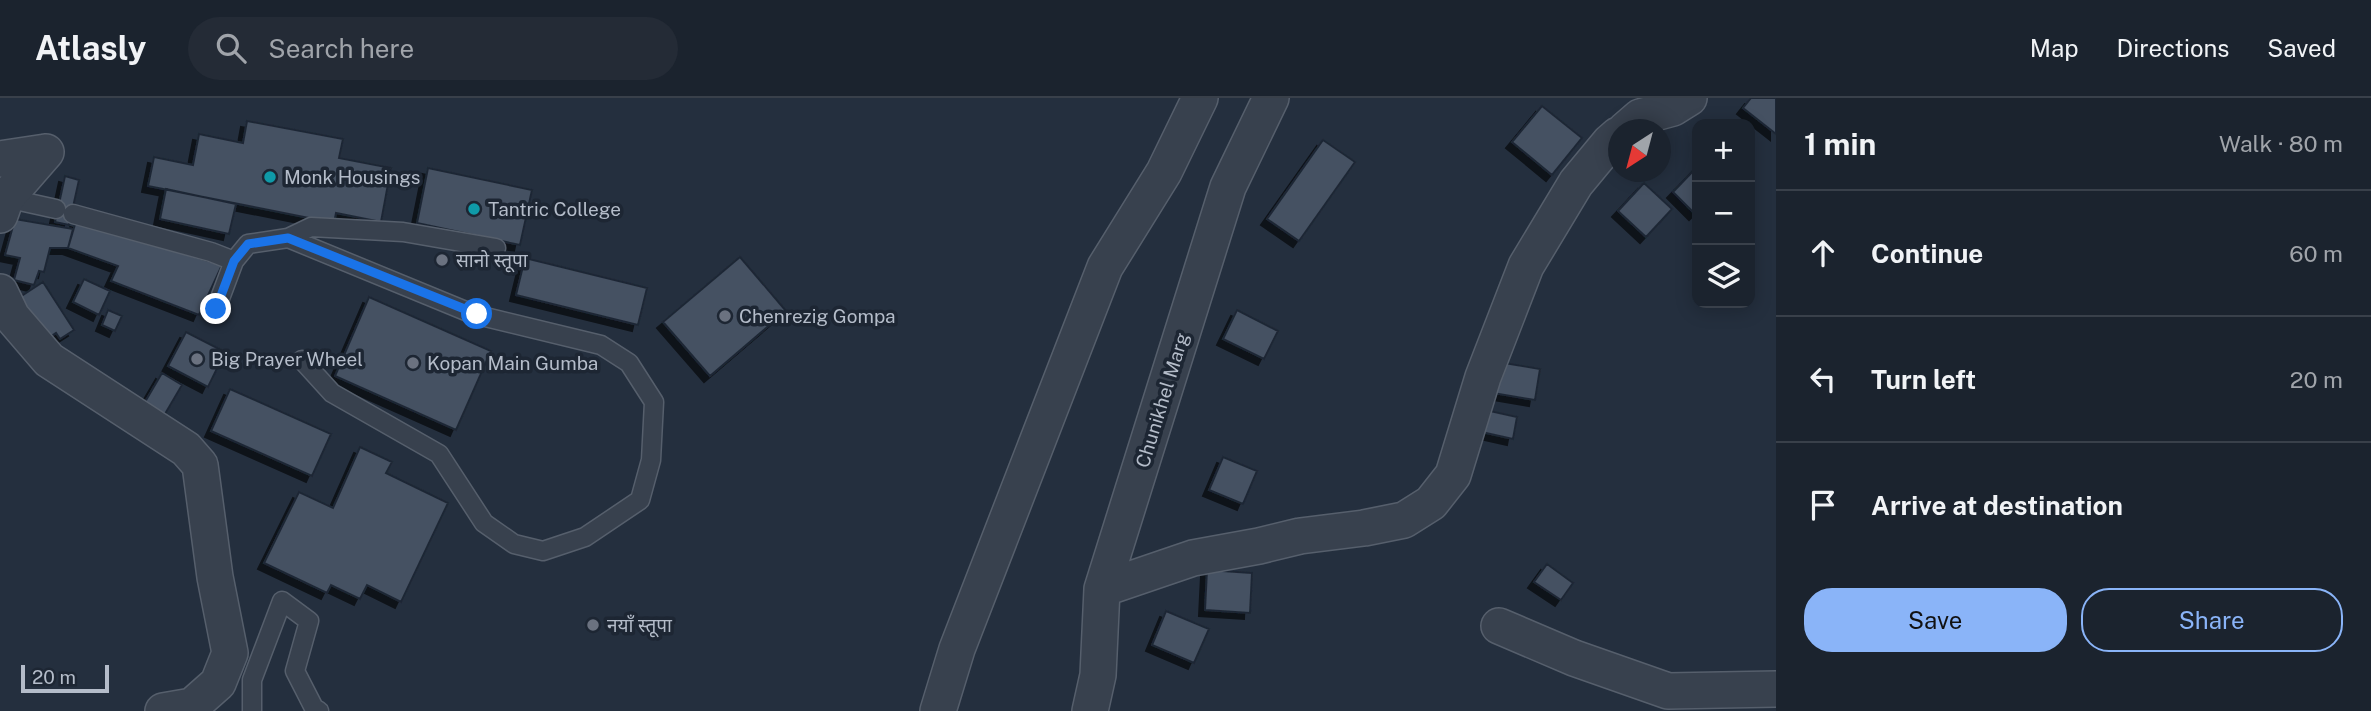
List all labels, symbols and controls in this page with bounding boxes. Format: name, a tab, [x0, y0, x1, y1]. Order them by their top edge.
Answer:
search box	[188, 17, 678, 80]
text: Atlasly	[35, 29, 146, 67]
icon: search	[212, 29, 250, 67]
text: Search here	[268, 33, 414, 64]
text: Map	[2030, 34, 2079, 62]
text: Directions	[2117, 34, 2229, 62]
text: Saved	[2267, 34, 2336, 62]
north arrow	[1608, 119, 1671, 182]
map controls	[1692, 119, 1755, 308]
button: +	[1692, 119, 1755, 182]
text: 1 min	[1804, 126, 1876, 162]
text: Walk · 80 m	[2219, 130, 2343, 157]
place label: Monk Housings	[284, 166, 420, 188]
marker: Monk Housings	[262, 169, 278, 185]
button: −	[1692, 182, 1755, 245]
place label: Tantric College	[488, 198, 621, 220]
marker: Tantric College	[466, 201, 482, 217]
icon: ahead	[1804, 234, 1842, 272]
text: Continue	[1871, 238, 1983, 269]
text: 60 m	[2289, 240, 2343, 267]
button: layers	[1692, 245, 1755, 308]
place label: सानो स्तूपा	[456, 249, 529, 273]
marker: सानो स्तूपा	[434, 252, 450, 268]
route end	[200, 293, 231, 324]
route start	[461, 298, 492, 329]
place label: Chenrezig Gompa	[739, 305, 896, 327]
marker: Chenrezig Gompa	[717, 308, 733, 324]
street label: Chunikhel Marg	[1131, 330, 1193, 470]
place label: Big Prayer Wheel	[211, 348, 363, 370]
marker: Big Prayer Wheel	[189, 351, 205, 367]
place label: Kopan Main Gumba	[427, 352, 598, 374]
marker: Kopan Main Gumba	[405, 355, 421, 371]
icon: left	[1804, 360, 1842, 398]
text: Turn left	[1871, 364, 1976, 395]
text: 20 m	[2290, 366, 2343, 393]
icon: arrive	[1804, 486, 1842, 524]
text: Arrive at destination	[1871, 490, 2123, 521]
button: Save	[1804, 588, 2067, 652]
button: Share	[2081, 588, 2343, 652]
place label: नयाँ स्तूपा	[607, 614, 673, 638]
marker: नयाँ स्तूपा	[585, 617, 601, 633]
scale bar	[21, 662, 108, 694]
text: 20 m	[32, 666, 76, 688]

